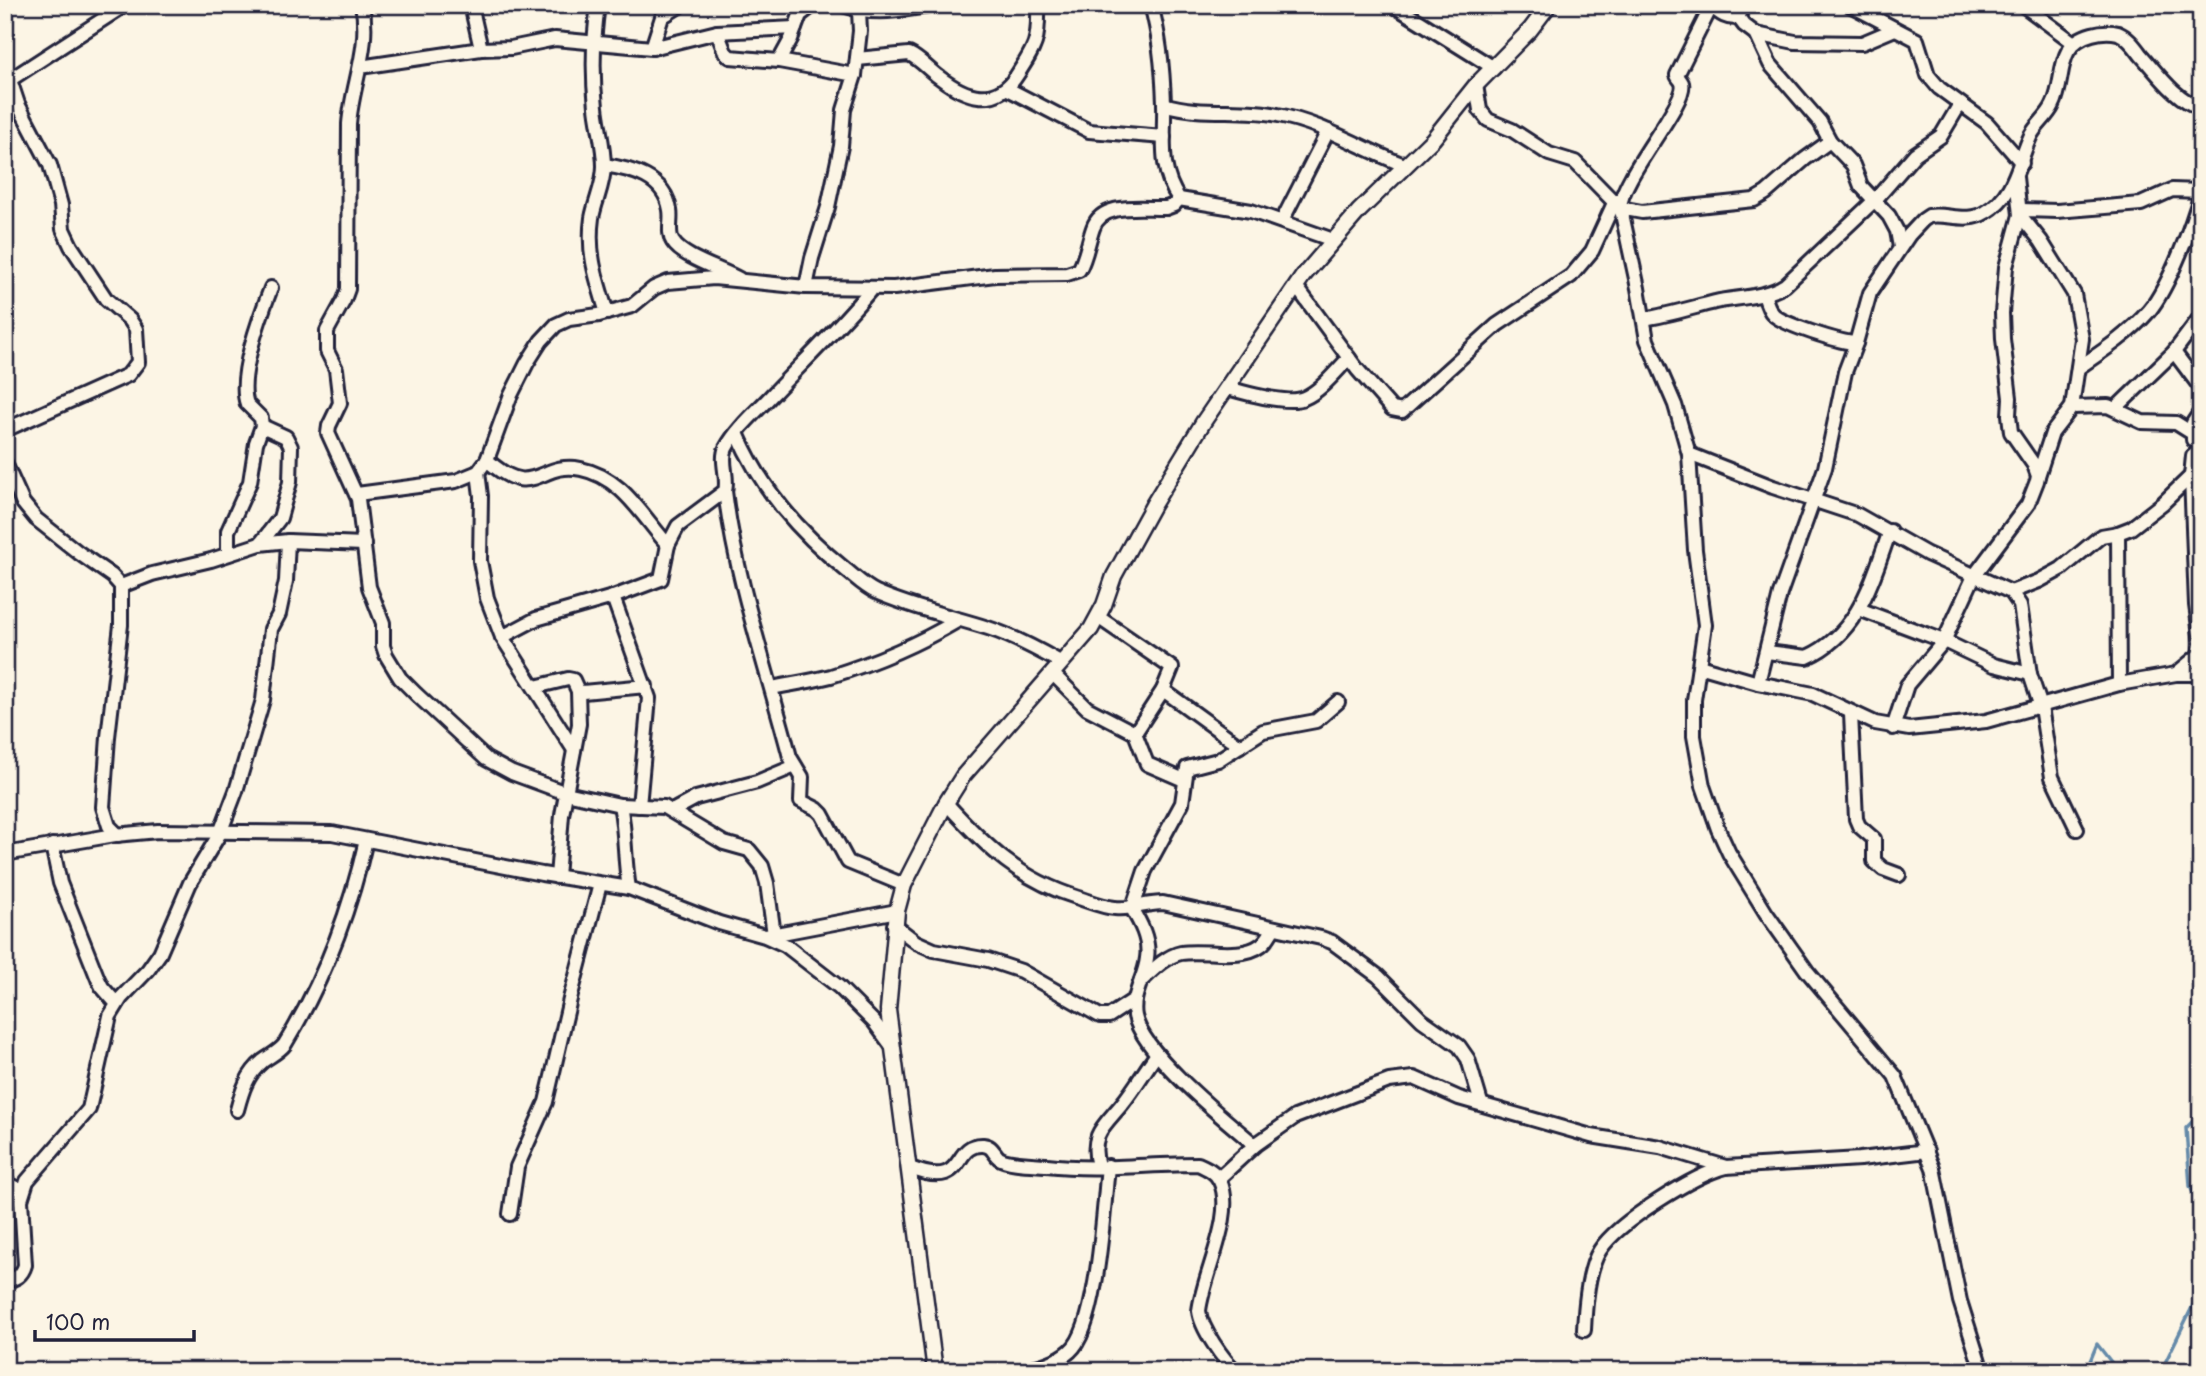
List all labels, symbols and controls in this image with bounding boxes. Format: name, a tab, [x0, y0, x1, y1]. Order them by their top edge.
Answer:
scale bar	[35, 1299, 194, 1343]
text: 100 m	[46, 1305, 110, 1337]

